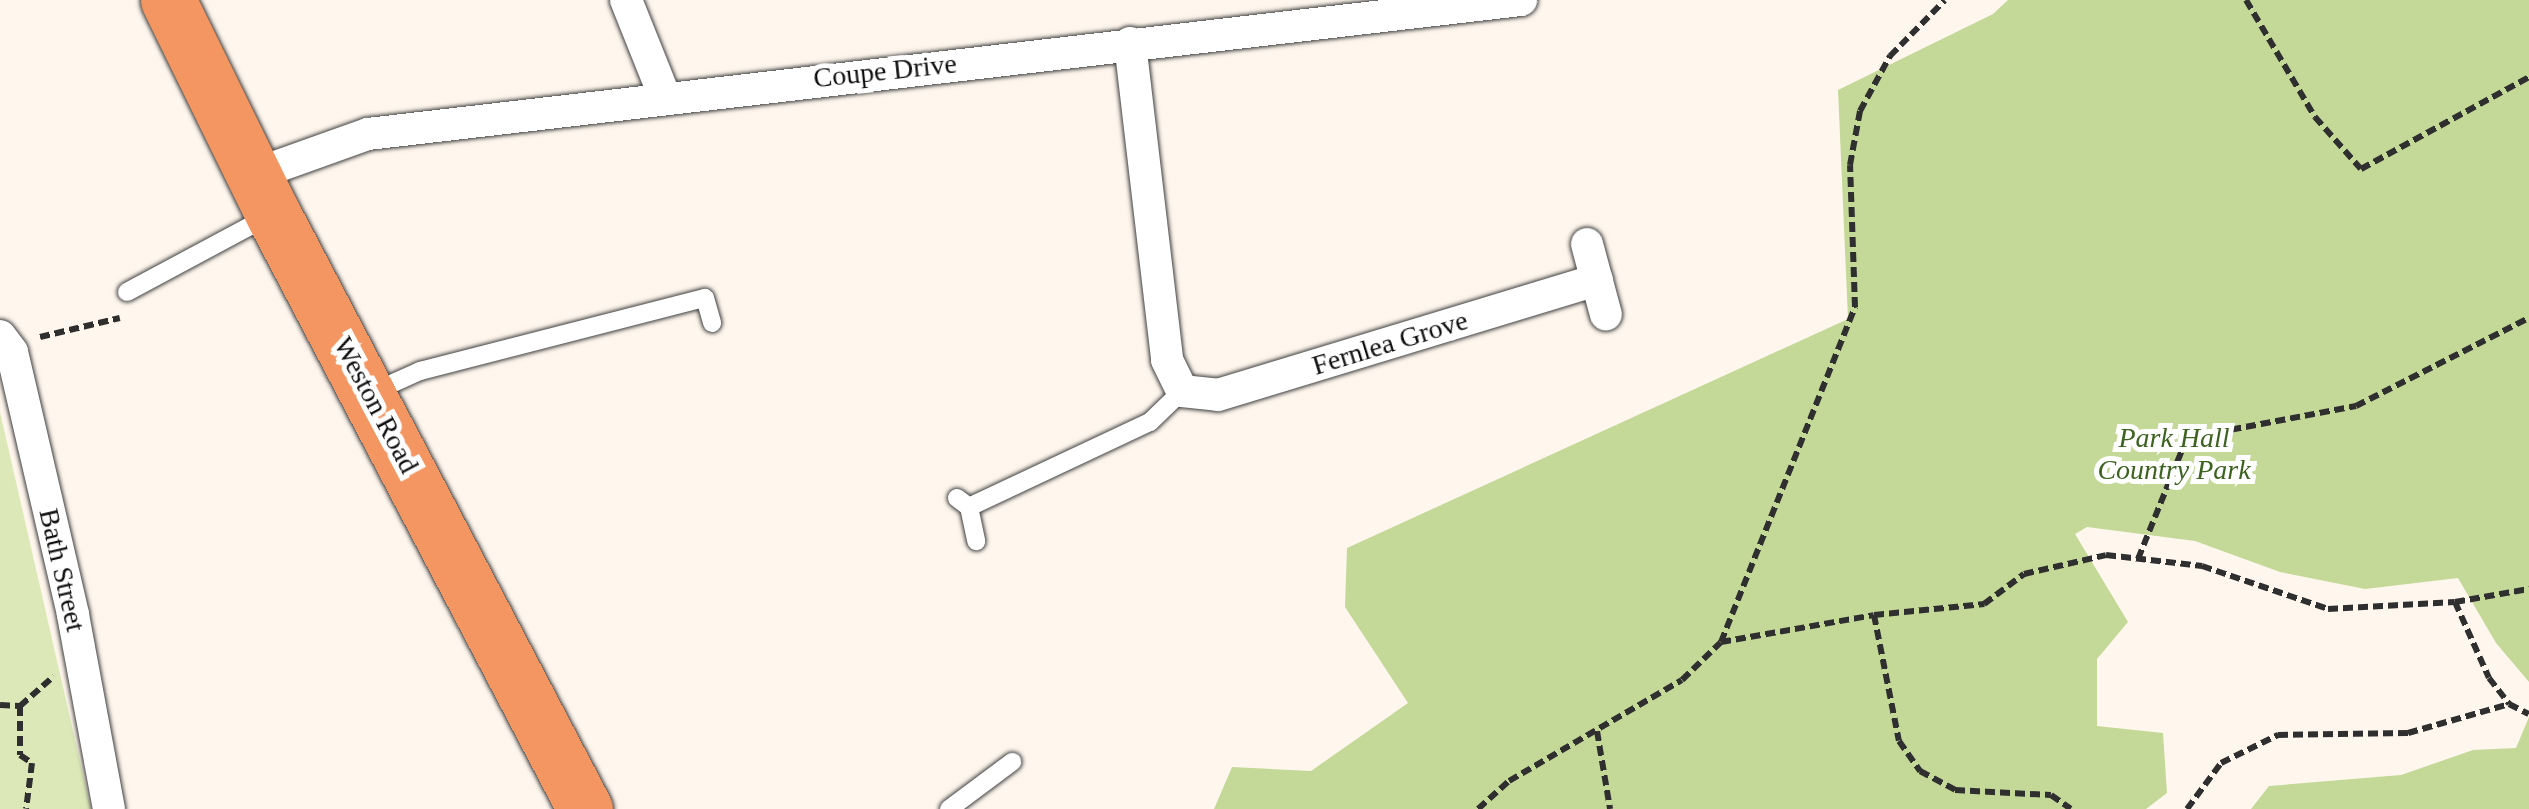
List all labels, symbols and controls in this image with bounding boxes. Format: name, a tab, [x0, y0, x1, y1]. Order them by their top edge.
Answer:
street label: Coupe Drive	[812, 47, 958, 95]
street label: Fernlea Grove	[1308, 303, 1472, 383]
street label: Weston Road	[326, 331, 426, 479]
park label: Park Hall Country Park	[2097, 421, 2251, 487]
street label: Bath Street	[32, 505, 92, 635]

